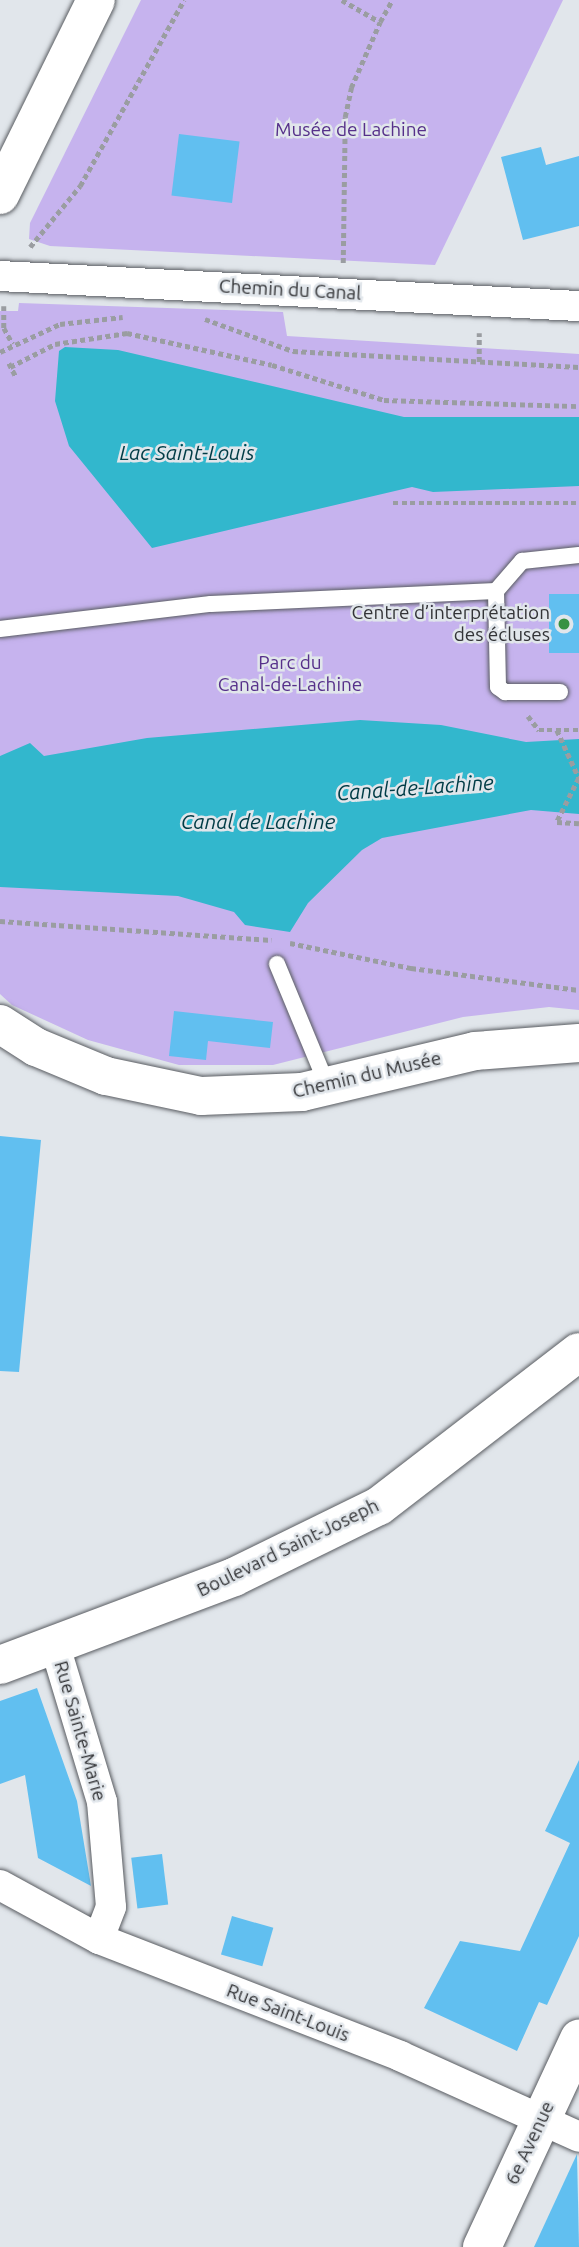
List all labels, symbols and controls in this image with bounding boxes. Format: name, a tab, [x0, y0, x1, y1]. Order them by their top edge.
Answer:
park label: Musée de Lachine	[275, 119, 427, 141]
street label: Chemin du Canal	[218, 275, 362, 305]
water label: Lac Saint-Louis	[120, 439, 254, 465]
place label: Centre d’interprétation des écluses	[351, 602, 550, 646]
marker: Centre d’interprétation des écluses	[556, 616, 572, 632]
park label: Parc du Canal-de-Lachine	[218, 652, 362, 696]
water label: Canal-de-Lachine	[336, 769, 494, 805]
water label: Canal de Lachine	[181, 808, 335, 834]
street label: Chemin du Musée	[290, 1047, 444, 1103]
street label: Boulevard Saint-Joseph	[193, 1494, 383, 1602]
street label: Rue Sainte-Marie	[49, 1658, 111, 1804]
street label: Rue Saint-Louis	[223, 1979, 353, 2047]
street label: 6e Avenue	[501, 2098, 559, 2188]

